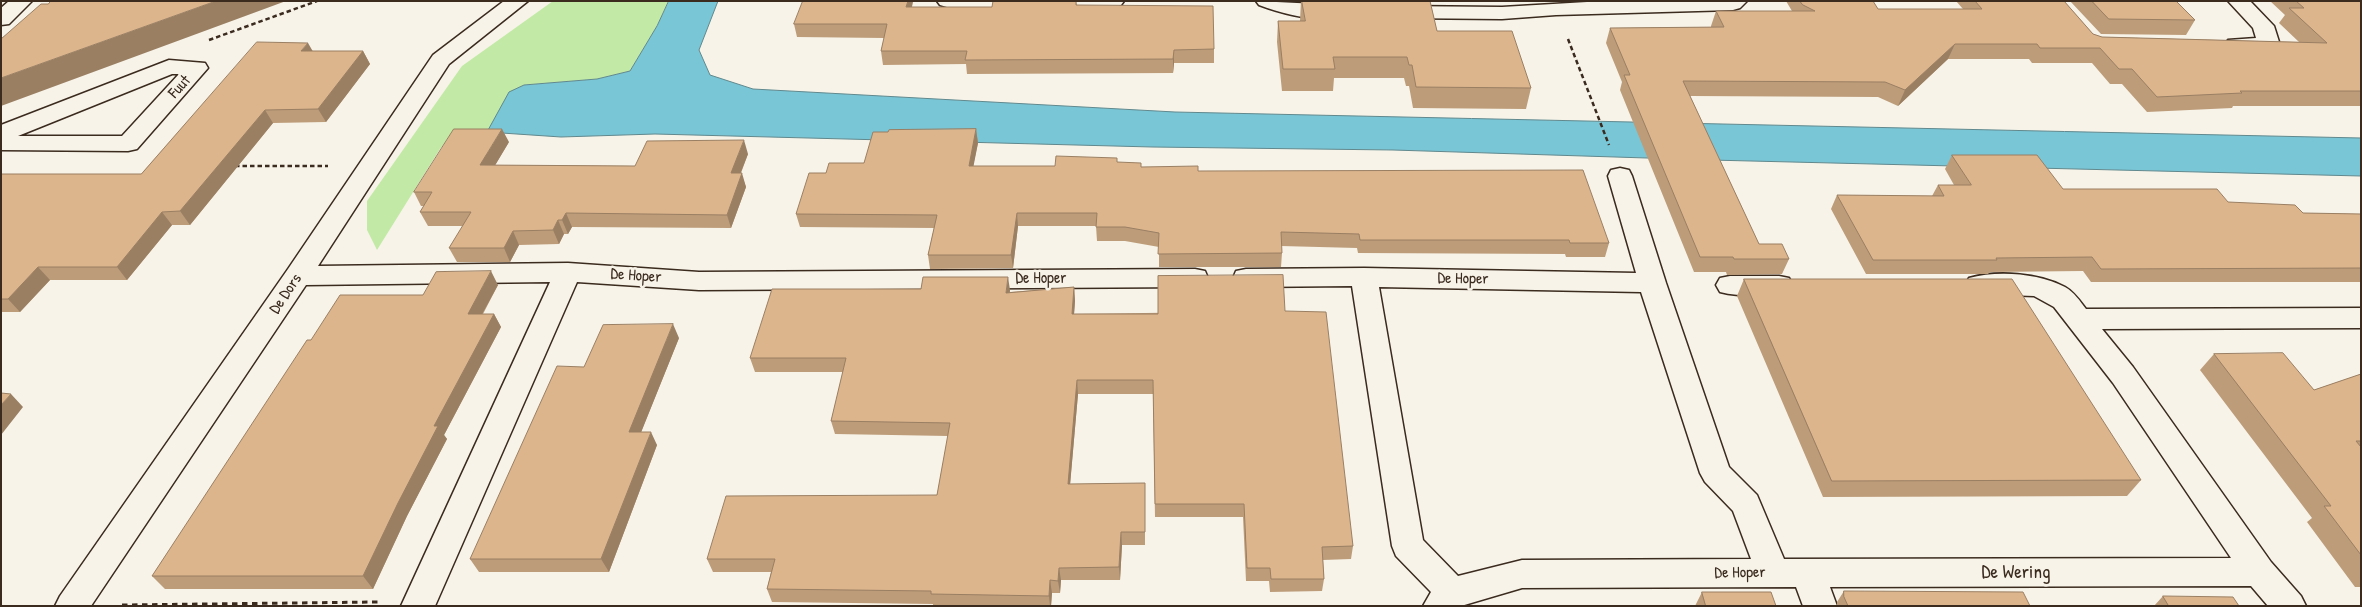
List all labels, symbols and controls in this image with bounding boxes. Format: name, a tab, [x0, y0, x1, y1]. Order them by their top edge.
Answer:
street label: Fuut	[165, 72, 195, 102]
street label: De Hoper	[610, 265, 662, 287]
street label: De Hoper	[1016, 269, 1066, 289]
street label: De Hoper	[1437, 269, 1489, 289]
street label: De Dors	[266, 270, 306, 318]
street label: De Wering	[1982, 562, 2050, 584]
street label: De Hoper	[1714, 563, 1766, 583]

